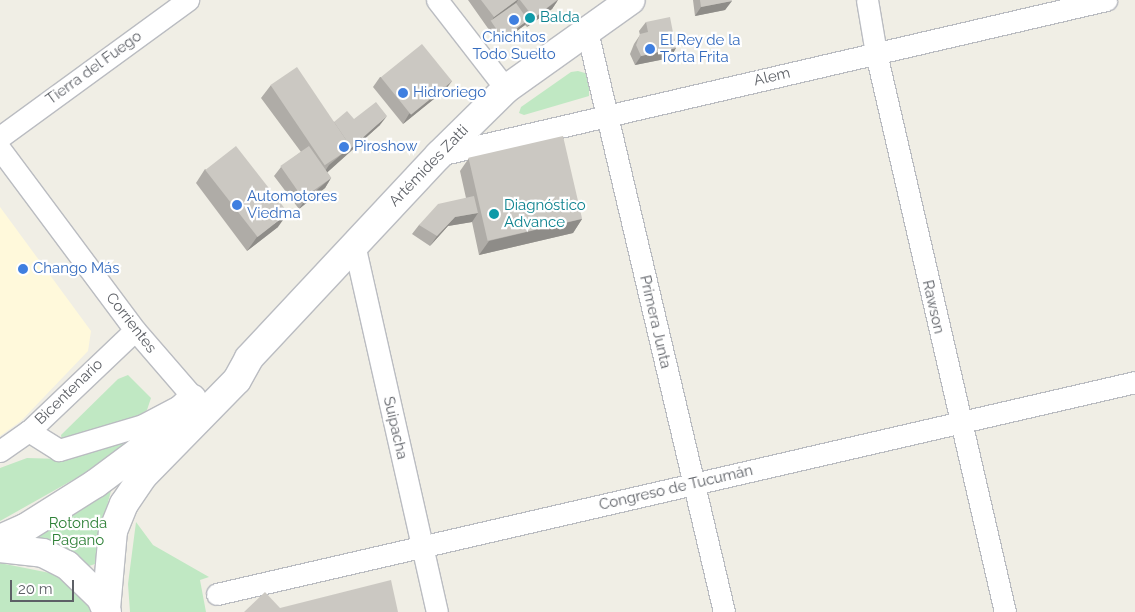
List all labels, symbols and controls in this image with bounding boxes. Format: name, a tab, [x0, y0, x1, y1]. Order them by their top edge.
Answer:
place label: Balda	[540, 9, 580, 27]
marker: Balda	[524, 12, 536, 24]
marker: Chichitos Todo Suelto	[508, 14, 520, 26]
street label: Tierra del Fuego	[43, 27, 145, 109]
place label: Chichitos Todo Suelto	[472, 28, 556, 63]
place label: El Rey de la Torta Frita	[660, 31, 741, 66]
marker: El Rey de la Torta Frita	[644, 43, 656, 55]
street label: Alem	[752, 64, 792, 90]
place label: Hidroriego	[413, 84, 486, 102]
marker: Hidroriego	[397, 87, 409, 99]
street label: Artémides Zatti	[386, 122, 472, 210]
place label: Piroshow	[354, 138, 417, 156]
marker: Piroshow	[338, 141, 350, 153]
place label: Automotores Viedma	[247, 187, 337, 222]
place label: Diagnóstico Advance	[504, 196, 586, 231]
marker: Automotores Viedma	[231, 199, 243, 211]
marker: Diagnóstico Advance	[488, 208, 500, 220]
place label: Chango Más	[33, 260, 119, 278]
marker: Chango Más	[17, 263, 29, 275]
street label: Primera Junta	[635, 273, 675, 371]
street label: Rawson	[918, 278, 948, 336]
street label: Corrientes	[102, 289, 160, 357]
street label: Bicentenario	[31, 355, 107, 429]
street label: Suipacha	[379, 395, 411, 461]
street label: Congreso de Tucumán	[597, 461, 755, 515]
park label: Rotonda Pagano	[49, 514, 107, 549]
scale bar	[12, 570, 76, 602]
text: 20 m	[18, 580, 53, 598]

